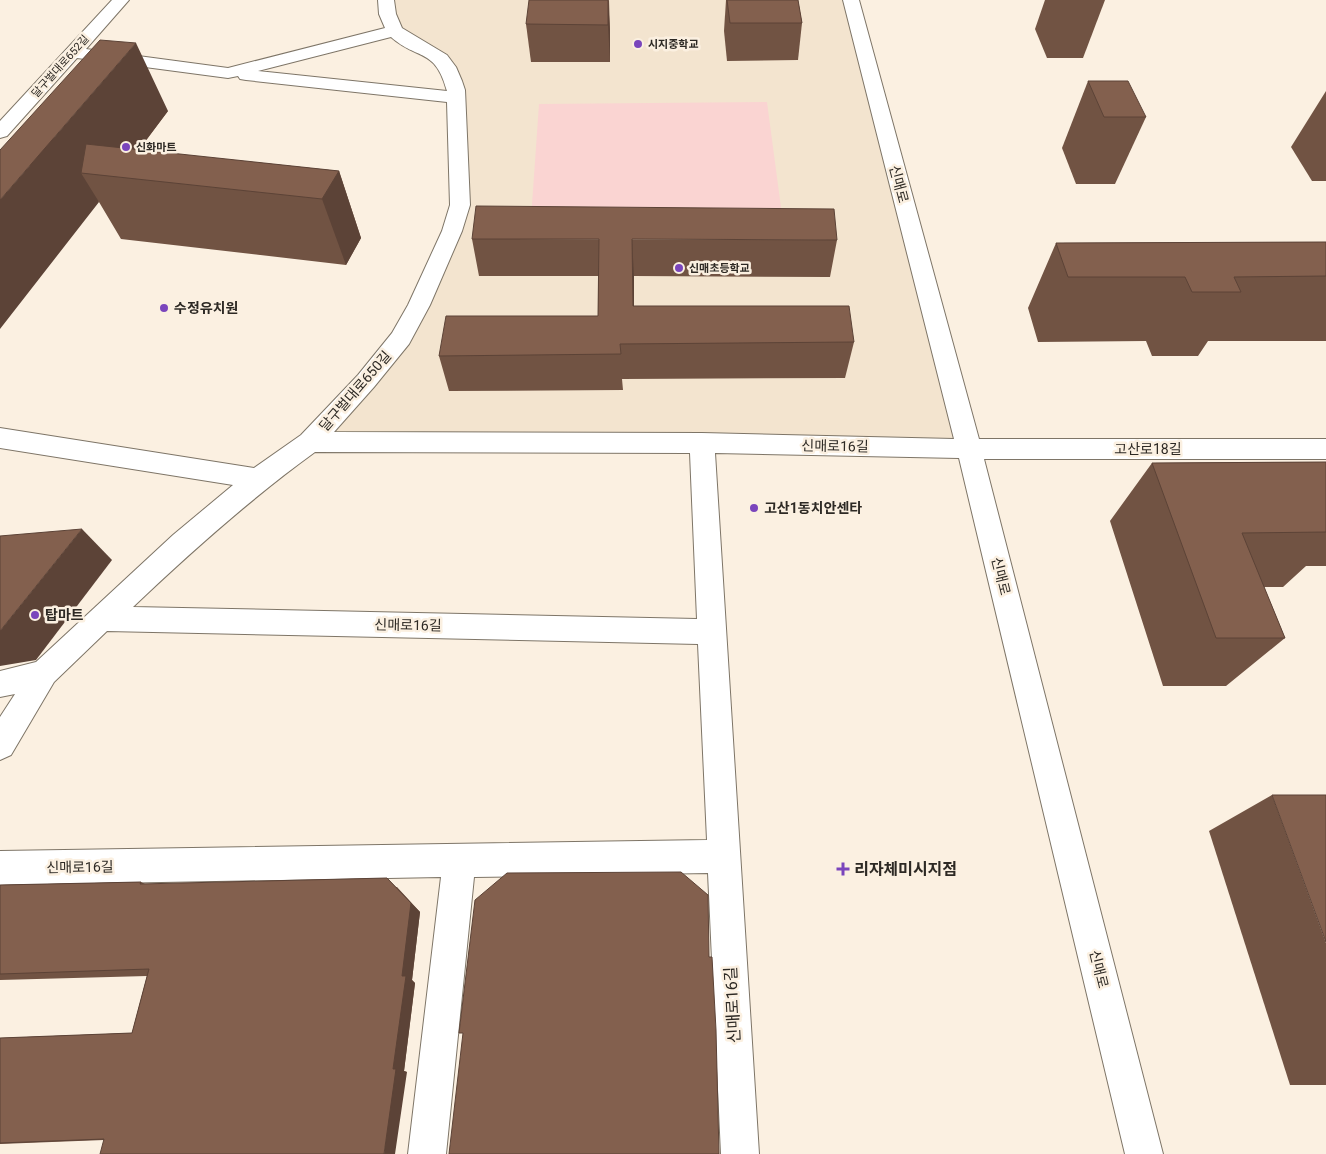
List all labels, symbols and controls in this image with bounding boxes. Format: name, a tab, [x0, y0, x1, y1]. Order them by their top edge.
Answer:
street label: 달구벌대로652길	[29, 33, 92, 100]
marker: 시지중학교	[632, 38, 644, 50]
place label: 시지중학교	[648, 38, 699, 51]
marker: 신화마트	[120, 141, 132, 153]
place label: 신화마트	[136, 141, 176, 154]
street label: 신매로	[886, 163, 912, 205]
marker: 신매초등학교	[673, 262, 685, 274]
place label: 신매초등학교	[689, 262, 750, 275]
place label: 수정유치원	[174, 300, 238, 316]
marker: 수정유치원	[158, 302, 170, 314]
street label: 달구벌대로650길	[316, 348, 394, 434]
street label: 신매로16길	[801, 437, 869, 455]
street label: 고산로18길	[1114, 441, 1182, 457]
place label: 고산1동치안센타	[764, 500, 862, 516]
marker: 고산1동치안센타	[748, 502, 760, 514]
street label: 신매로	[989, 555, 1013, 597]
place label: 탑마트	[45, 607, 84, 623]
marker: 탑마트	[29, 609, 41, 621]
street label: 신매로16길	[374, 616, 442, 634]
street label: 신매로16길	[46, 858, 114, 876]
place label: 리자체미시지점	[854, 860, 957, 879]
marker: 리자체미시지점	[836, 862, 850, 876]
street label: 신매로	[1087, 948, 1111, 990]
street label: 신매로16길	[721, 966, 744, 1044]

